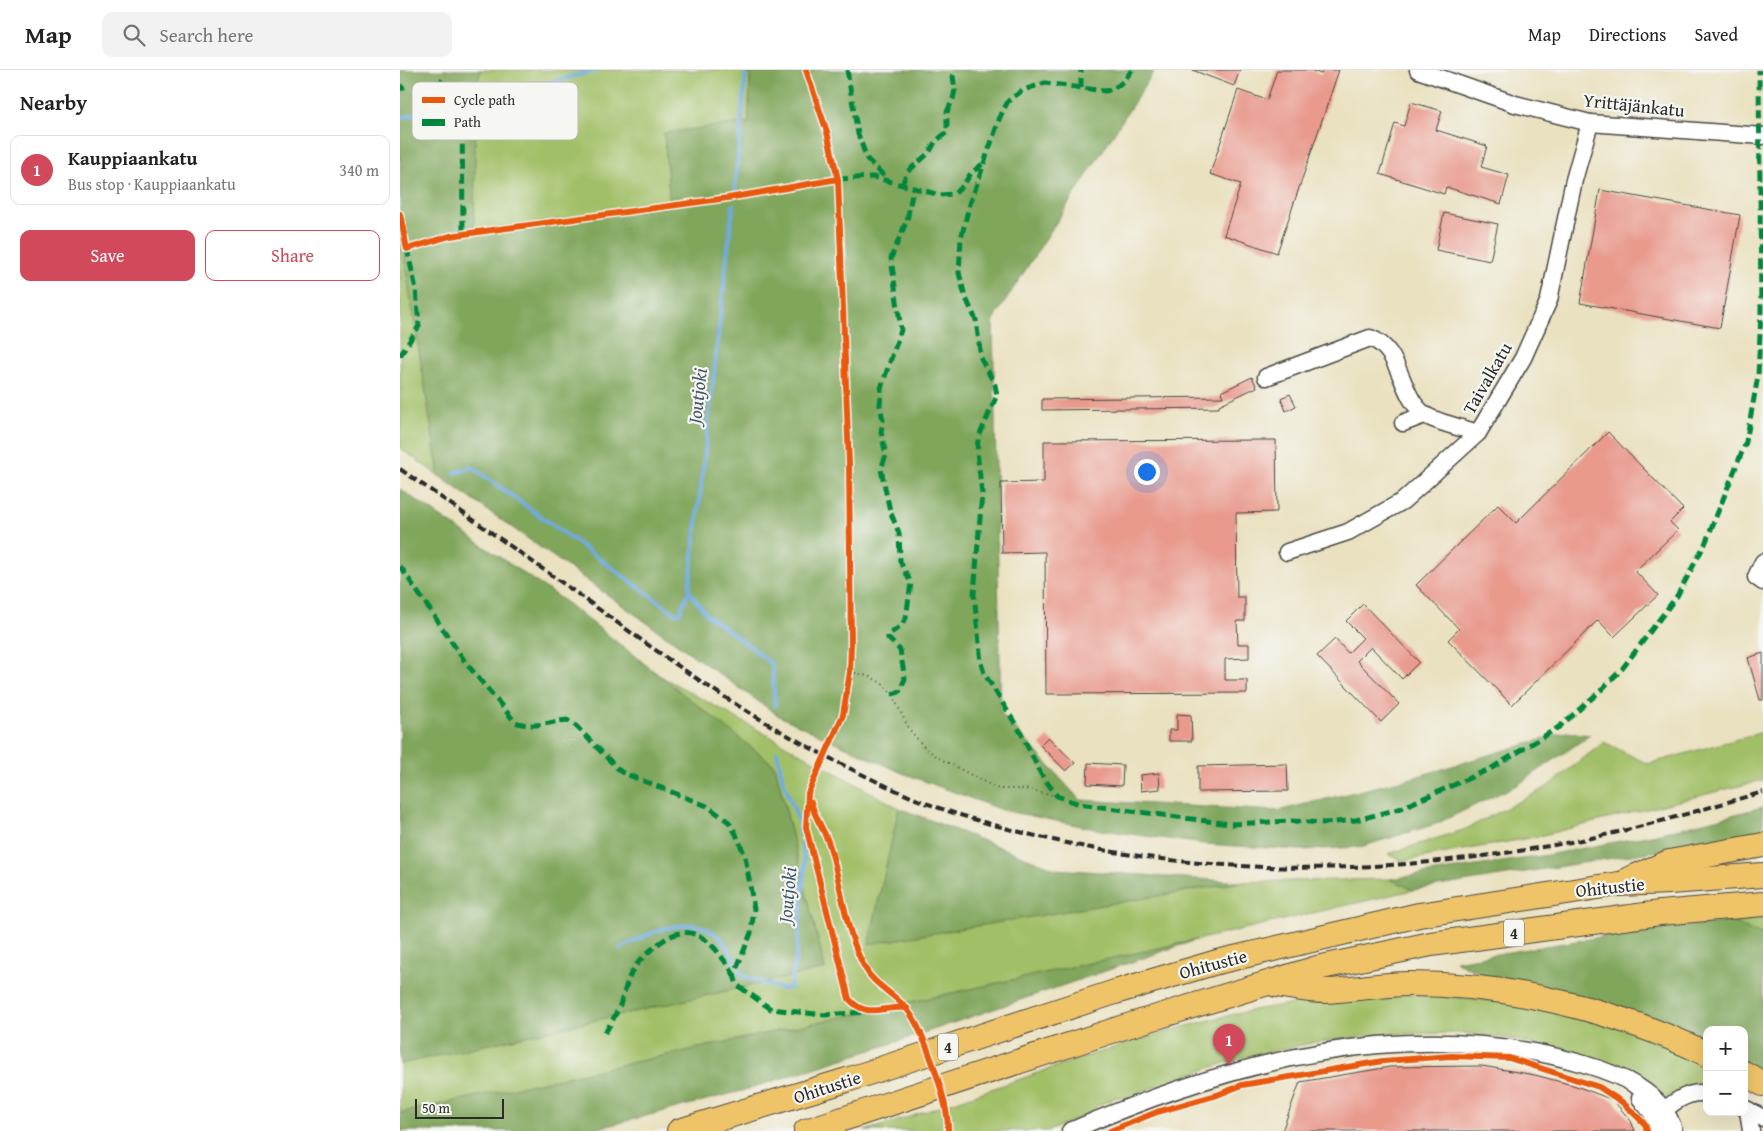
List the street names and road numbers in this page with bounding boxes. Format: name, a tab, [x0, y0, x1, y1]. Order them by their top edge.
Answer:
street label: Yrittäjänkatu	[1582, 86, 1686, 124]
street label: Taivalkatu	[1456, 337, 1519, 419]
street label: Ohitustie	[1574, 870, 1646, 904]
road number: 4	[1504, 920, 1524, 946]
street label: Ohitustie	[1176, 942, 1250, 986]
road number: 4	[938, 1034, 958, 1060]
street label: Ohitustie	[790, 1063, 864, 1111]

